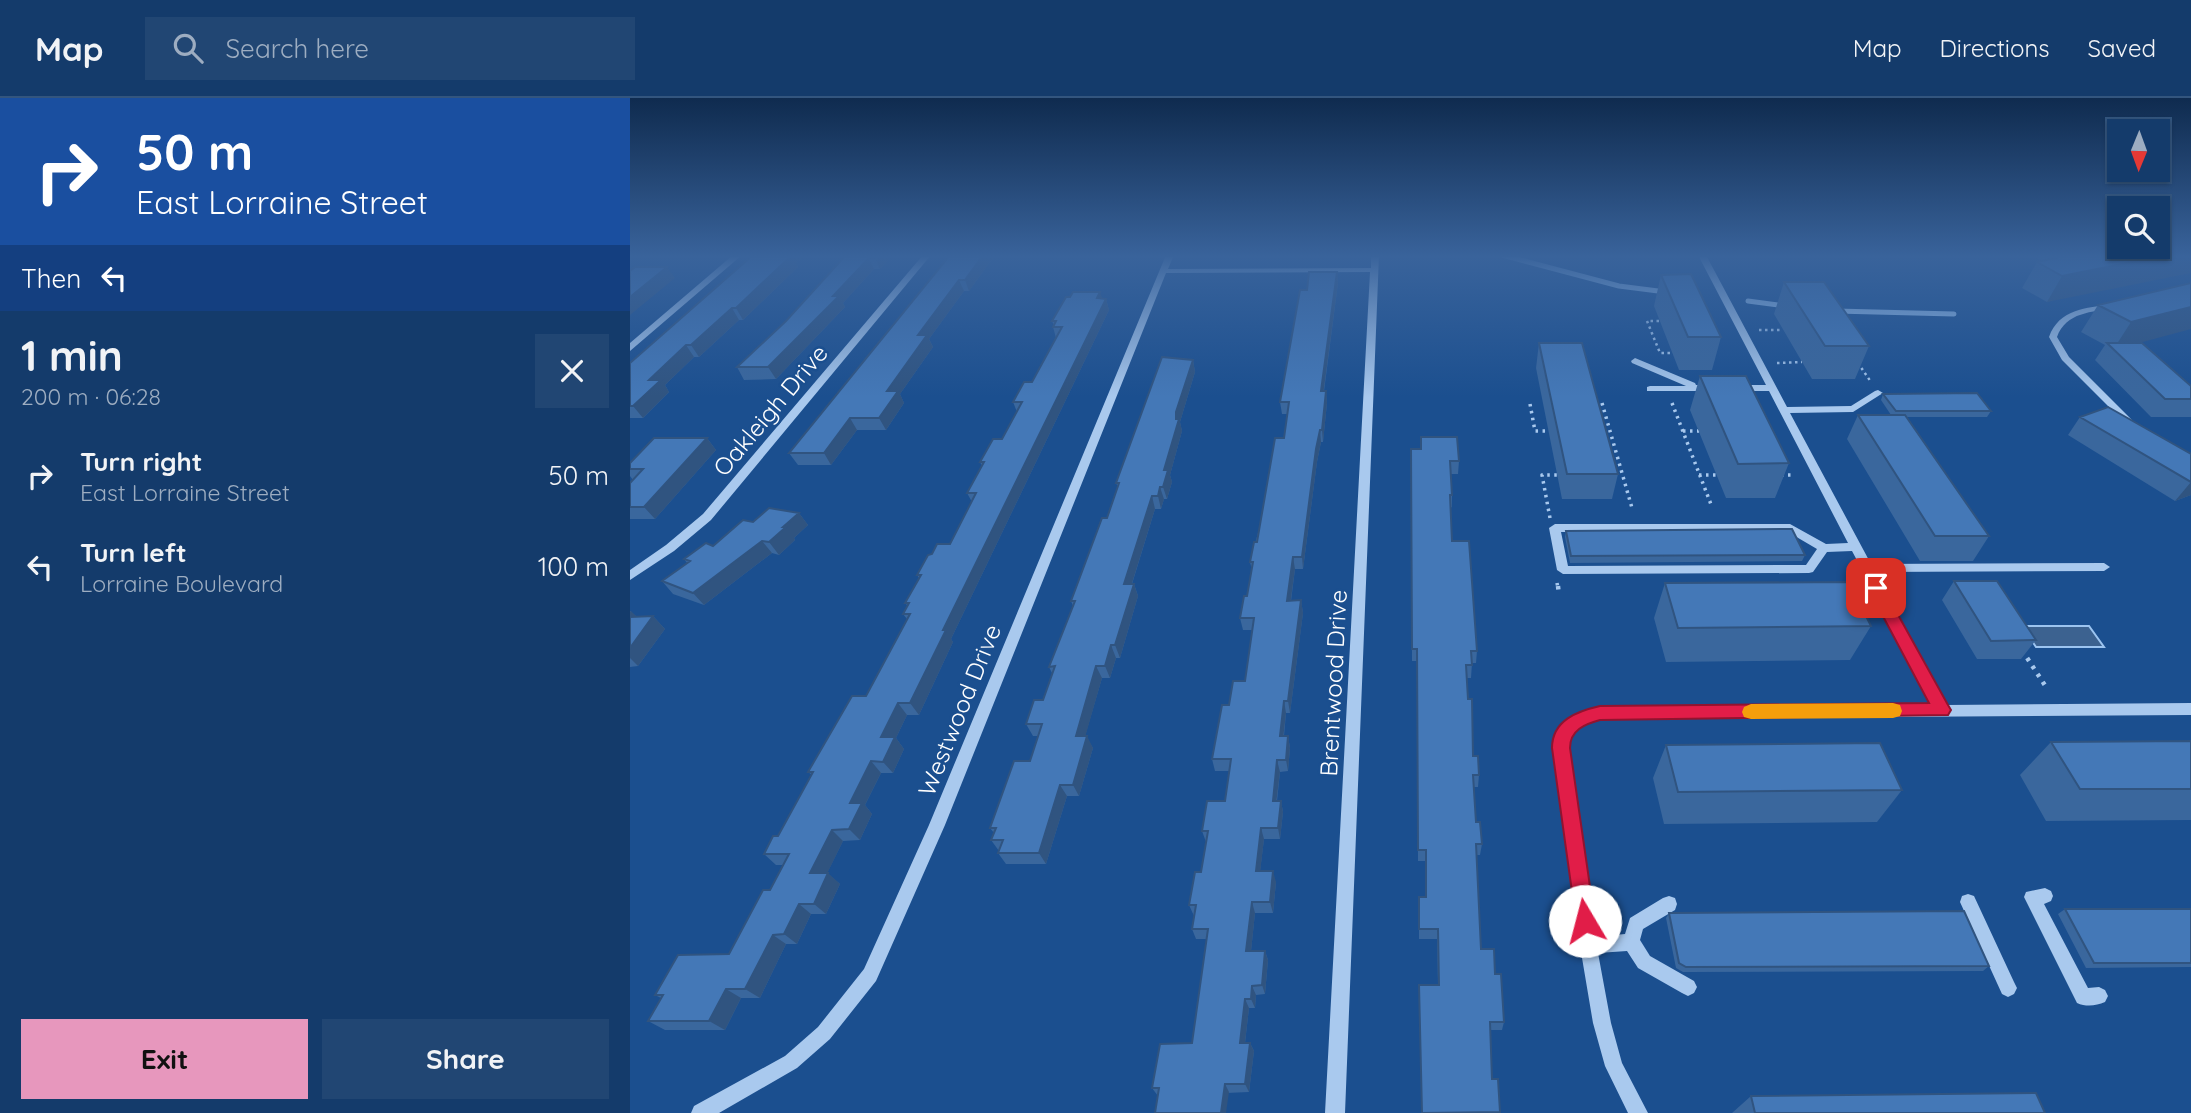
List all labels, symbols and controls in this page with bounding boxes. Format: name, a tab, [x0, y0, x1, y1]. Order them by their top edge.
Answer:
search box	[145, 17, 635, 80]
text: Map	[35, 28, 103, 69]
icon: search	[169, 29, 207, 67]
text: Search here	[225, 32, 369, 65]
text: Map	[1853, 33, 1902, 63]
text: Directions	[1940, 33, 2050, 63]
text: Saved	[2088, 33, 2156, 63]
north arrow	[2107, 119, 2170, 182]
map controls	[2107, 119, 2170, 259]
text: 50 m	[136, 121, 253, 182]
icon: right	[21, 126, 112, 217]
text: East Lorraine Street	[136, 182, 428, 222]
button: search	[2107, 196, 2170, 259]
icon: left	[95, 259, 133, 297]
text: Then	[21, 262, 81, 295]
text: 1 min	[21, 329, 123, 382]
button: close	[535, 334, 609, 408]
street label: Oakleigh Drive	[706, 338, 834, 482]
text: 200 m · 06:28	[21, 382, 161, 411]
text: Turn right	[80, 445, 202, 478]
icon: right	[21, 457, 59, 495]
text: 50 m	[549, 459, 609, 492]
text: East Lorraine Street	[80, 478, 290, 507]
text: Turn left	[80, 536, 187, 569]
icon: left	[21, 548, 59, 586]
text: 100 m	[538, 550, 609, 583]
pin	[1846, 558, 1906, 618]
text: Lorraine Boulevard	[80, 569, 283, 598]
icon: arrive	[1857, 569, 1895, 607]
street label: Brentwood Drive	[1313, 589, 1353, 777]
street label: Westwood Drive	[911, 620, 1007, 800]
position arrow	[1548, 884, 1622, 958]
button: Exit	[21, 1019, 308, 1099]
button: Share	[322, 1019, 609, 1099]

